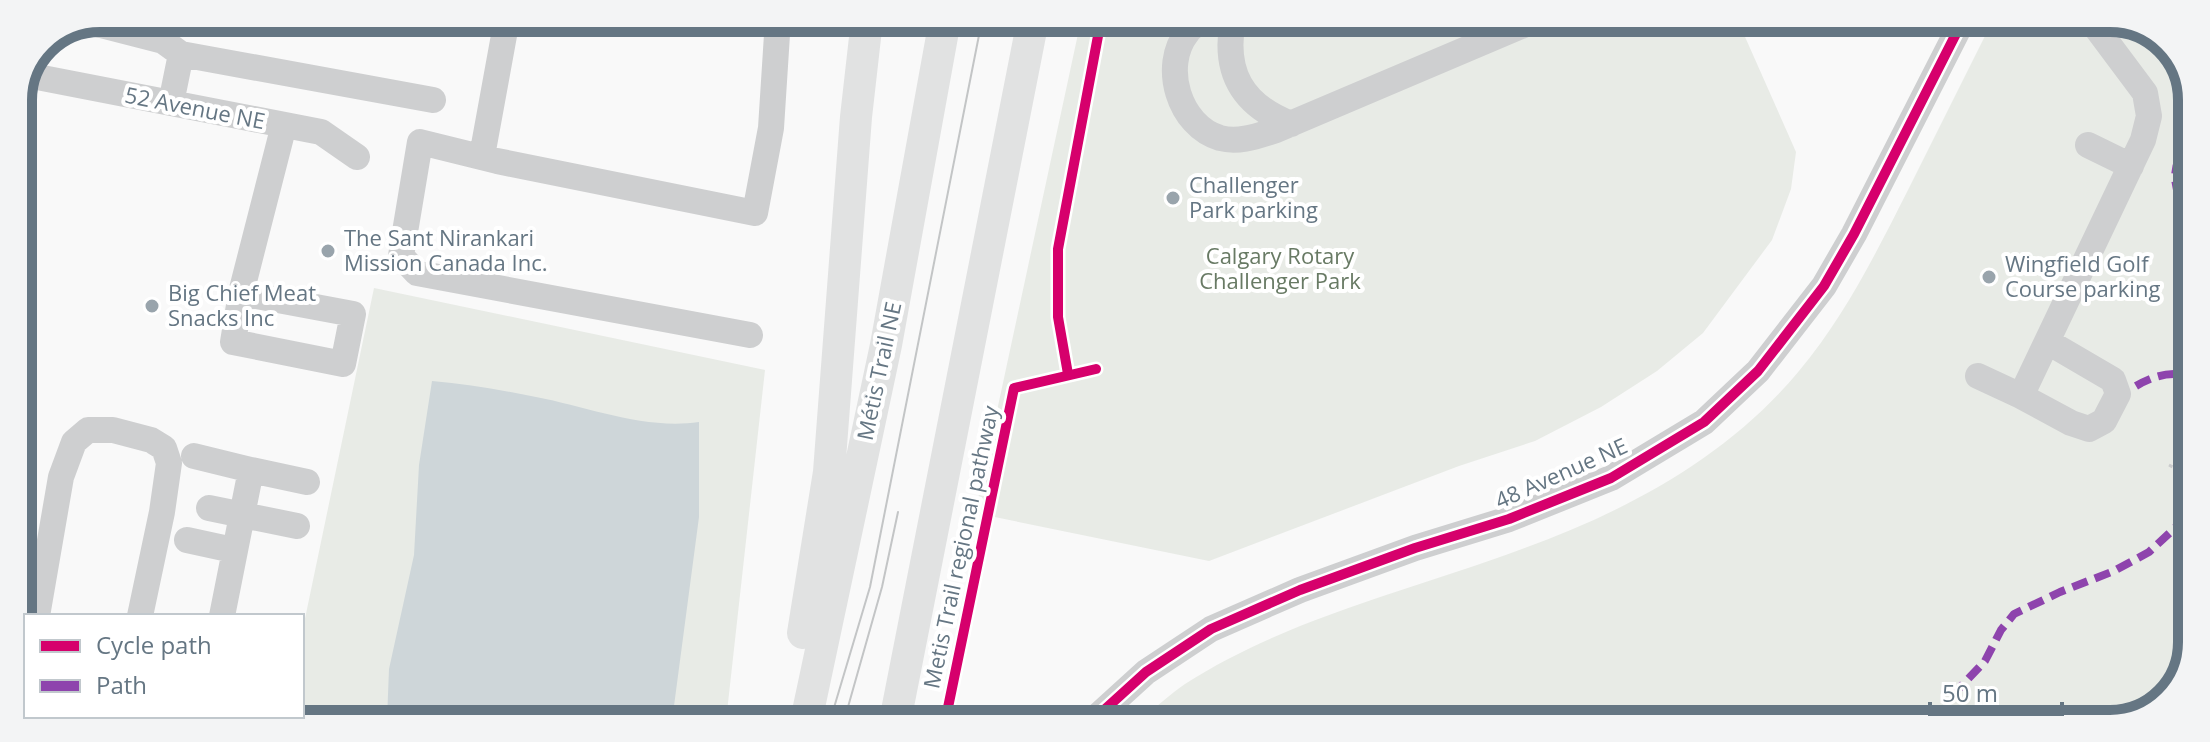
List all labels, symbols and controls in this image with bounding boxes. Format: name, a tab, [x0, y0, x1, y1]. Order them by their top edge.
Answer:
street label: 52 Avenue NE	[123, 79, 268, 135]
place label: Challenger Park parking	[1189, 169, 1318, 224]
marker: Challenger Park parking	[1164, 189, 1182, 207]
place label: The Sant Nirankari Mission Canada Inc.	[344, 222, 547, 277]
park label: Calgary Rotary Challenger Park	[1199, 240, 1361, 295]
marker: The Sant Nirankari Mission Canada Inc.	[319, 242, 337, 260]
place label: Wingfield Golf Course parking	[2005, 248, 2160, 303]
marker: Wingfield Golf Course parking	[1980, 268, 1998, 286]
place label: Big Chief Meat Snacks Inc	[168, 277, 316, 332]
marker: Big Chief Meat Snacks Inc	[143, 297, 161, 315]
street label: Métis Trail NE	[849, 299, 907, 443]
street label: Metis Trail regional pathway	[915, 402, 1005, 691]
street label: 48 Avenue NE	[1490, 430, 1632, 515]
legend	[24, 614, 304, 718]
text: Cycle path	[96, 628, 212, 661]
scale bar	[1930, 666, 2062, 716]
text: Path	[96, 668, 147, 701]
text: 50 m	[1942, 676, 1998, 709]

